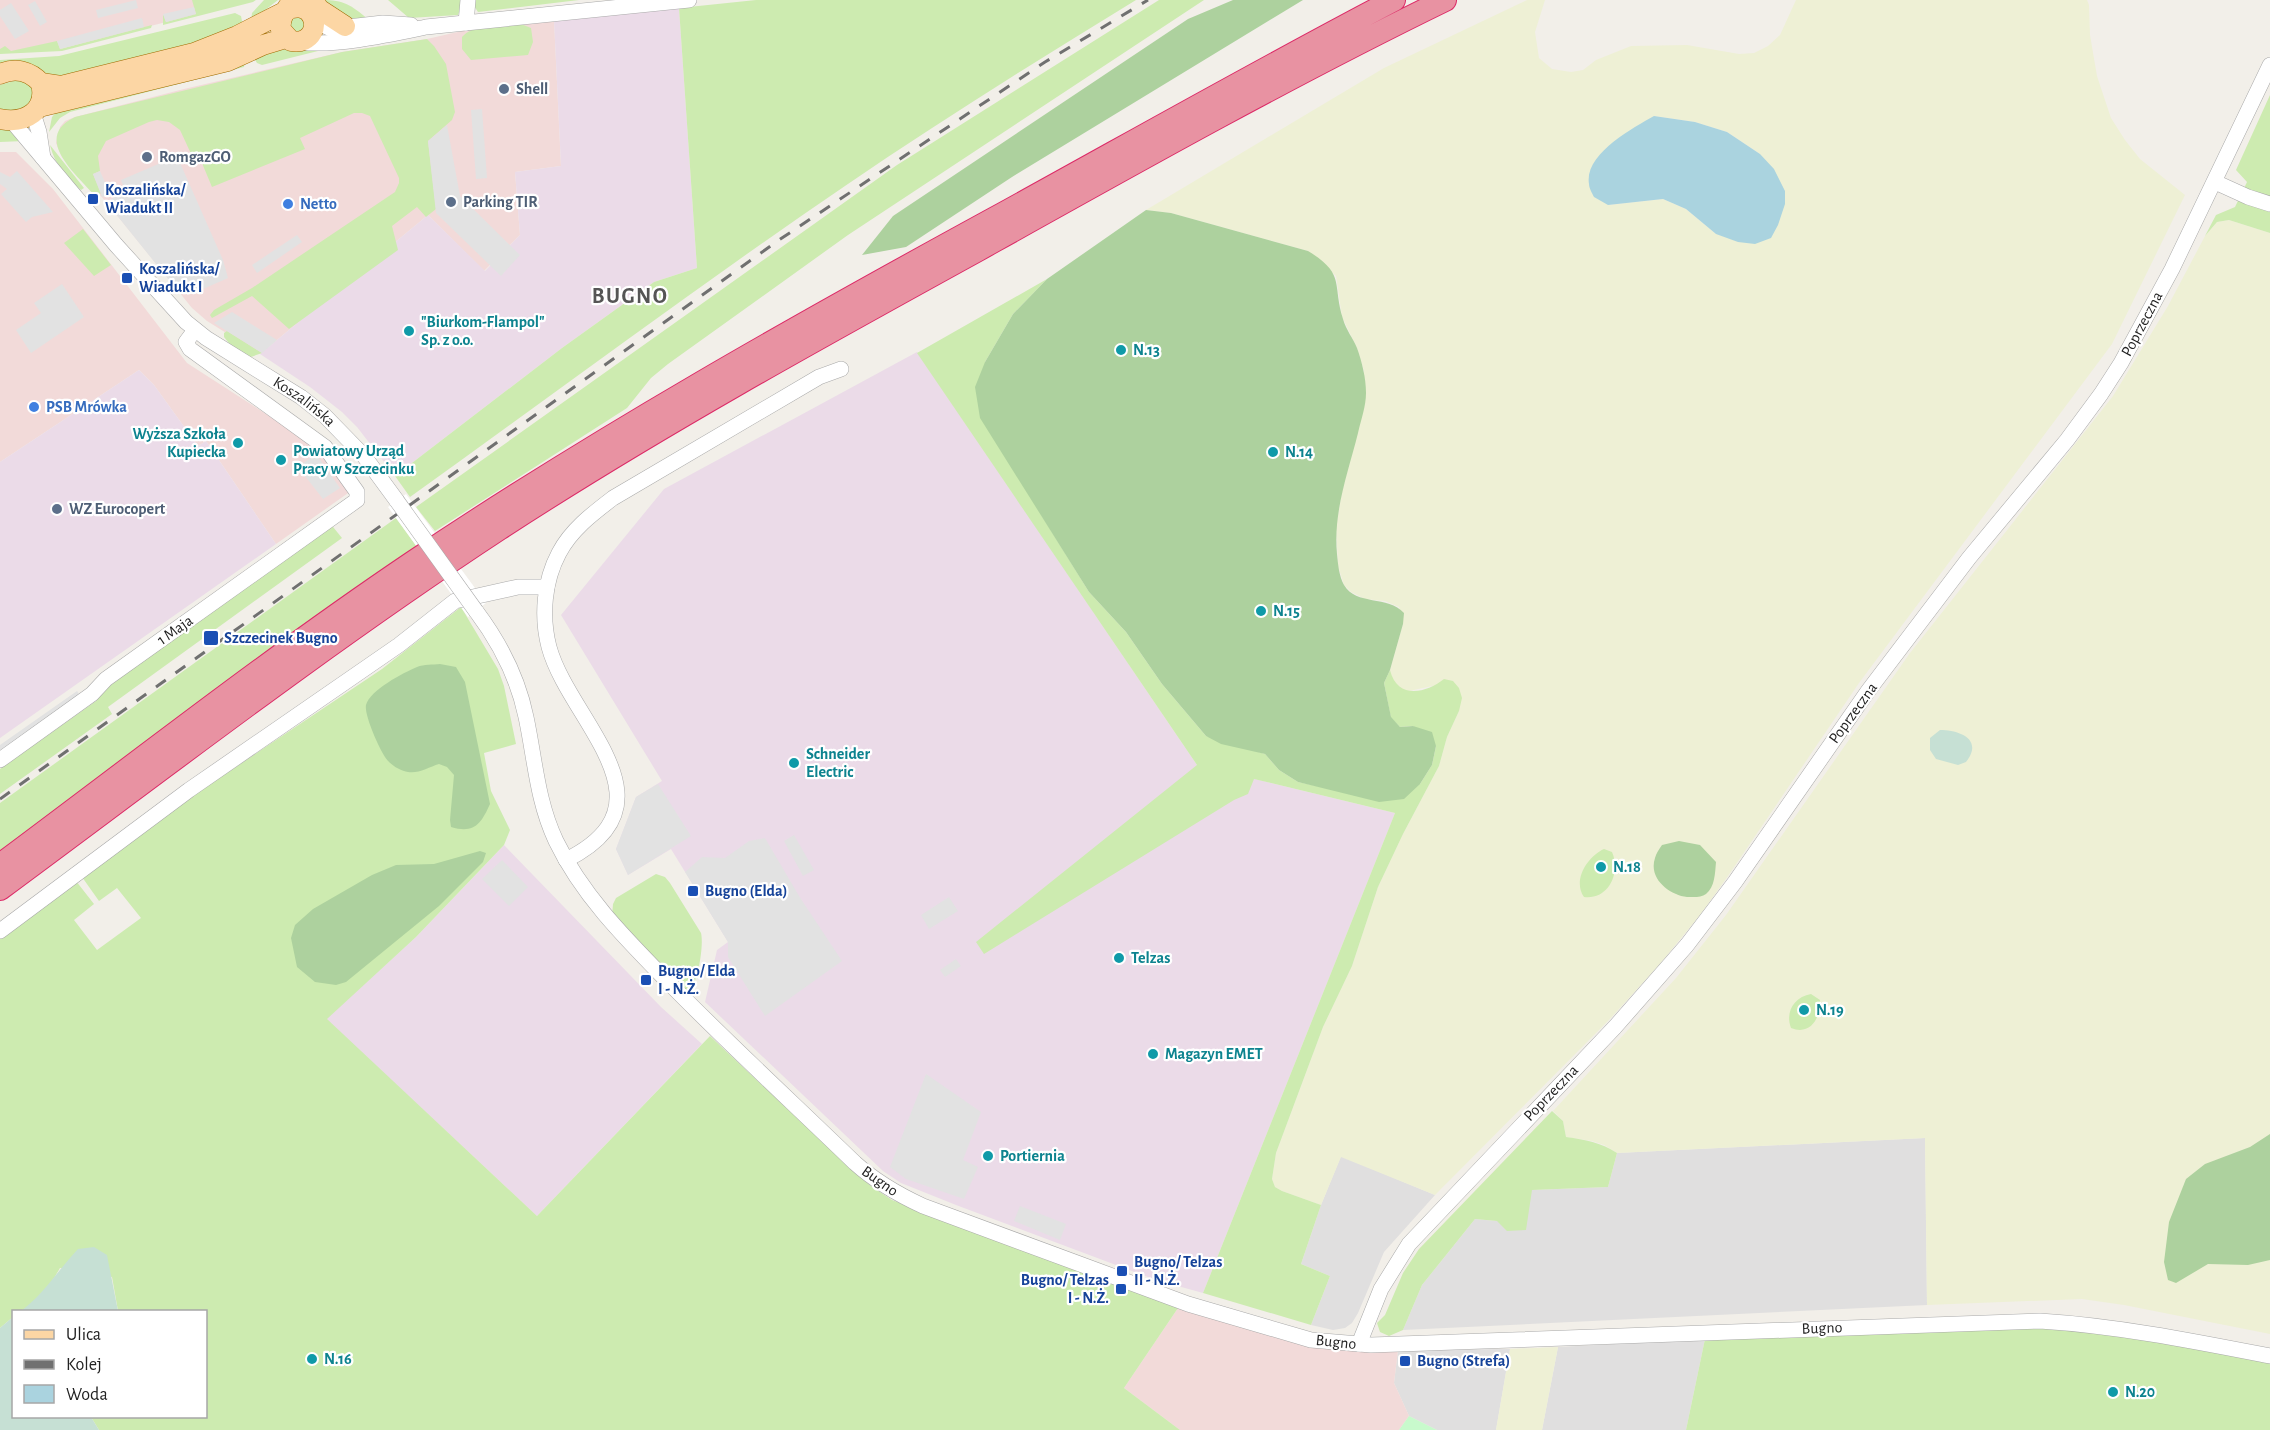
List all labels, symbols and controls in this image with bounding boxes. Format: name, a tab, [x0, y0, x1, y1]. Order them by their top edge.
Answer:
place label: Shell	[516, 81, 548, 97]
marker: Shell	[497, 82, 511, 96]
place label: RomgazGO	[159, 149, 231, 165]
marker: RomgazGO	[140, 150, 154, 164]
place label: Koszalińska/ Wiadukt II	[105, 182, 186, 216]
marker: Koszalińska/ Wiadukt II	[86, 192, 100, 206]
place label: Parking TIR	[463, 194, 538, 210]
marker: Parking TIR	[444, 195, 458, 209]
place label: Netto	[300, 196, 337, 212]
marker: Netto	[281, 197, 295, 211]
place label: Koszalińska/ Wiadukt I	[139, 261, 220, 295]
marker: Koszalińska/ Wiadukt I	[120, 271, 134, 285]
district label: BUGNO	[592, 285, 668, 307]
street label: Poprzeczna	[2118, 289, 2166, 359]
place label: "Biurkom-Flampol" Sp. z o.o.	[421, 314, 545, 348]
marker: "Biurkom-Flampol" Sp. z o.o.	[402, 324, 416, 338]
place label: N.13	[1133, 342, 1160, 358]
marker: N.13	[1114, 343, 1128, 357]
street label: Koszalińska	[270, 374, 338, 429]
place label: PSB Mrówka	[46, 399, 127, 415]
marker: PSB Mrówka	[27, 400, 41, 414]
place label: Wyższa Szkoła Kupiecka	[132, 426, 226, 460]
marker: Wyższa Szkoła Kupiecka	[231, 436, 245, 450]
place label: Powiatowy Urząd Pracy w Szczecinku	[293, 443, 415, 478]
place label: N.14	[1285, 444, 1313, 460]
marker: N.14	[1266, 445, 1280, 459]
marker: Powiatowy Urząd Pracy w Szczecinku	[274, 453, 288, 467]
place label: WZ Eurocopert	[69, 501, 166, 517]
marker: WZ Eurocopert	[50, 502, 64, 516]
place label: N.15	[1273, 603, 1300, 619]
marker: N.15	[1254, 604, 1268, 618]
street label: 1 Maja	[154, 612, 196, 649]
marker: Szczecinek Bugno	[202, 629, 220, 647]
place label: Szczecinek Bugno	[224, 630, 338, 646]
street label: Poprzeczna	[1826, 680, 1880, 746]
place label: Schneider Electric	[806, 746, 870, 780]
marker: Schneider Electric	[787, 756, 801, 770]
place label: N.18	[1613, 859, 1641, 875]
marker: N.18	[1594, 860, 1608, 874]
place label: Bugno (Elda)	[705, 883, 788, 899]
marker: Bugno (Elda)	[686, 884, 700, 898]
place label: Telzas	[1131, 950, 1170, 966]
marker: Telzas	[1112, 951, 1126, 965]
place label: Bugno/ Elda I - N.Ż.	[658, 963, 736, 997]
marker: Bugno/ Elda I - N.Ż.	[639, 973, 653, 987]
place label: N.19	[1816, 1002, 1844, 1018]
marker: N.19	[1797, 1003, 1811, 1017]
place label: Magazyn EMET	[1165, 1046, 1263, 1063]
marker: Magazyn EMET	[1146, 1047, 1160, 1061]
street label: Poprzeczna	[1521, 1062, 1581, 1124]
place label: Portiernia	[1000, 1148, 1065, 1164]
marker: Portiernia	[981, 1149, 995, 1163]
street label: Bugno	[859, 1163, 901, 1199]
place label: Bugno/ Telzas II - N.Ż.	[1134, 1254, 1222, 1288]
marker: Bugno/ Telzas II - N.Ż.	[1115, 1264, 1129, 1278]
place label: Bugno/ Telzas I - N.Ż.	[1021, 1272, 1109, 1306]
marker: Bugno/ Telzas I - N.Ż.	[1114, 1282, 1128, 1296]
legend	[12, 1310, 207, 1418]
street label: Bugno	[1801, 1319, 1843, 1337]
text: Ulica	[66, 1326, 101, 1344]
street label: Bugno	[1315, 1332, 1357, 1352]
place label: N.16	[324, 1351, 352, 1367]
marker: N.16	[305, 1352, 319, 1366]
place label: Bugno (Strefa)	[1417, 1353, 1510, 1369]
marker: Bugno (Strefa)	[1398, 1354, 1412, 1368]
text: Kolej	[66, 1356, 102, 1374]
place label: N.20	[2125, 1384, 2155, 1400]
marker: N.20	[2106, 1385, 2120, 1399]
text: Woda	[66, 1386, 108, 1404]

